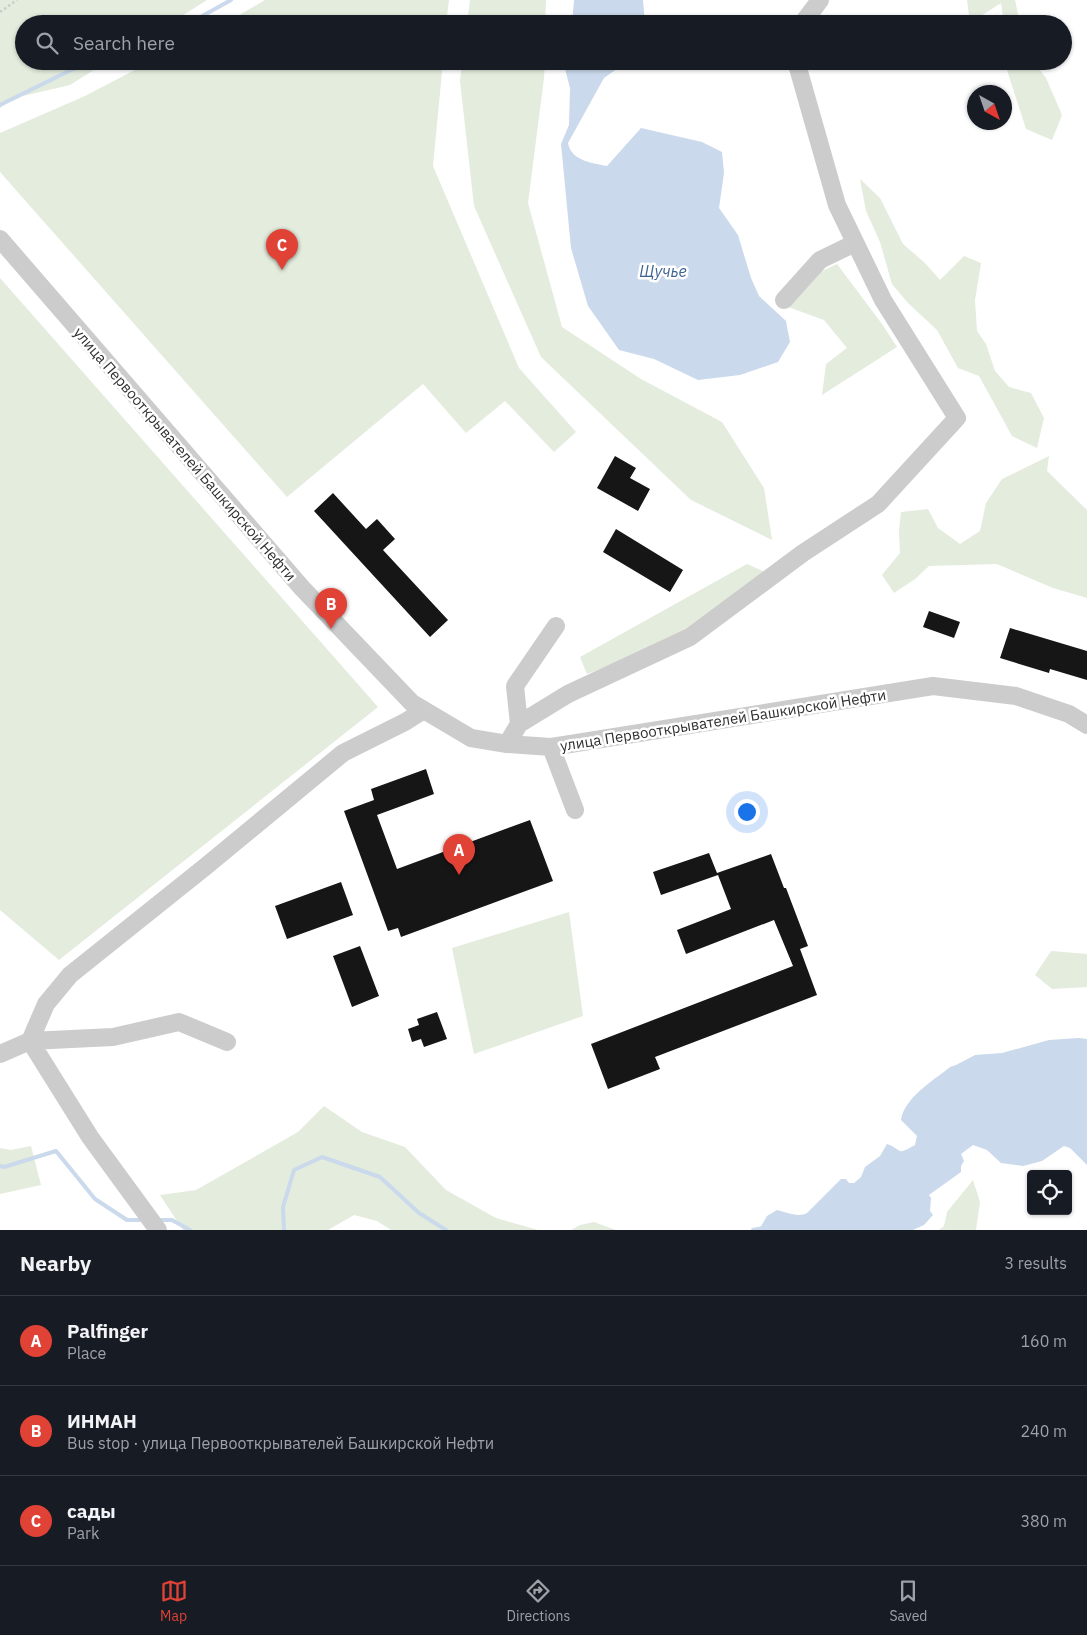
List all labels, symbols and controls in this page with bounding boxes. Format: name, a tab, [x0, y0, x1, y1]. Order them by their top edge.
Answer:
search box	[15, 15, 1072, 70]
icon: search	[33, 29, 61, 57]
text: Search here	[73, 31, 175, 55]
north arrow	[967, 85, 1012, 130]
pin: C	[266, 229, 298, 270]
water label: Щучье	[639, 261, 687, 281]
street label: улица Первооткрывателей Башкирской Нефти	[70, 323, 300, 585]
pin: B	[315, 588, 347, 629]
street label: улица Первооткрывателей Башкирской Нефти	[559, 685, 887, 755]
your location	[734, 799, 760, 825]
pin: A	[443, 834, 475, 875]
map controls	[1027, 1170, 1072, 1215]
button: locate	[1027, 1170, 1072, 1215]
text: Nearby	[20, 1249, 91, 1277]
text: 3 results	[1004, 1253, 1067, 1273]
text: Palfinger	[67, 1319, 148, 1343]
text: A	[31, 1331, 41, 1351]
text: 160 m	[1020, 1331, 1067, 1351]
text: Place	[67, 1343, 106, 1363]
text: ИНМАН	[67, 1409, 137, 1433]
text: B	[31, 1421, 41, 1441]
text: 240 m	[1020, 1421, 1067, 1441]
text: Bus stop · улица Первооткрывателей Башкирской Нефти	[67, 1433, 494, 1453]
text: сады	[67, 1499, 116, 1523]
text: C	[31, 1511, 41, 1531]
text: 380 m	[1020, 1511, 1067, 1531]
text: Park	[67, 1523, 99, 1543]
tab: Map	[160, 1577, 188, 1625]
tab: Directions	[507, 1577, 570, 1625]
tab: Saved	[889, 1577, 927, 1625]

